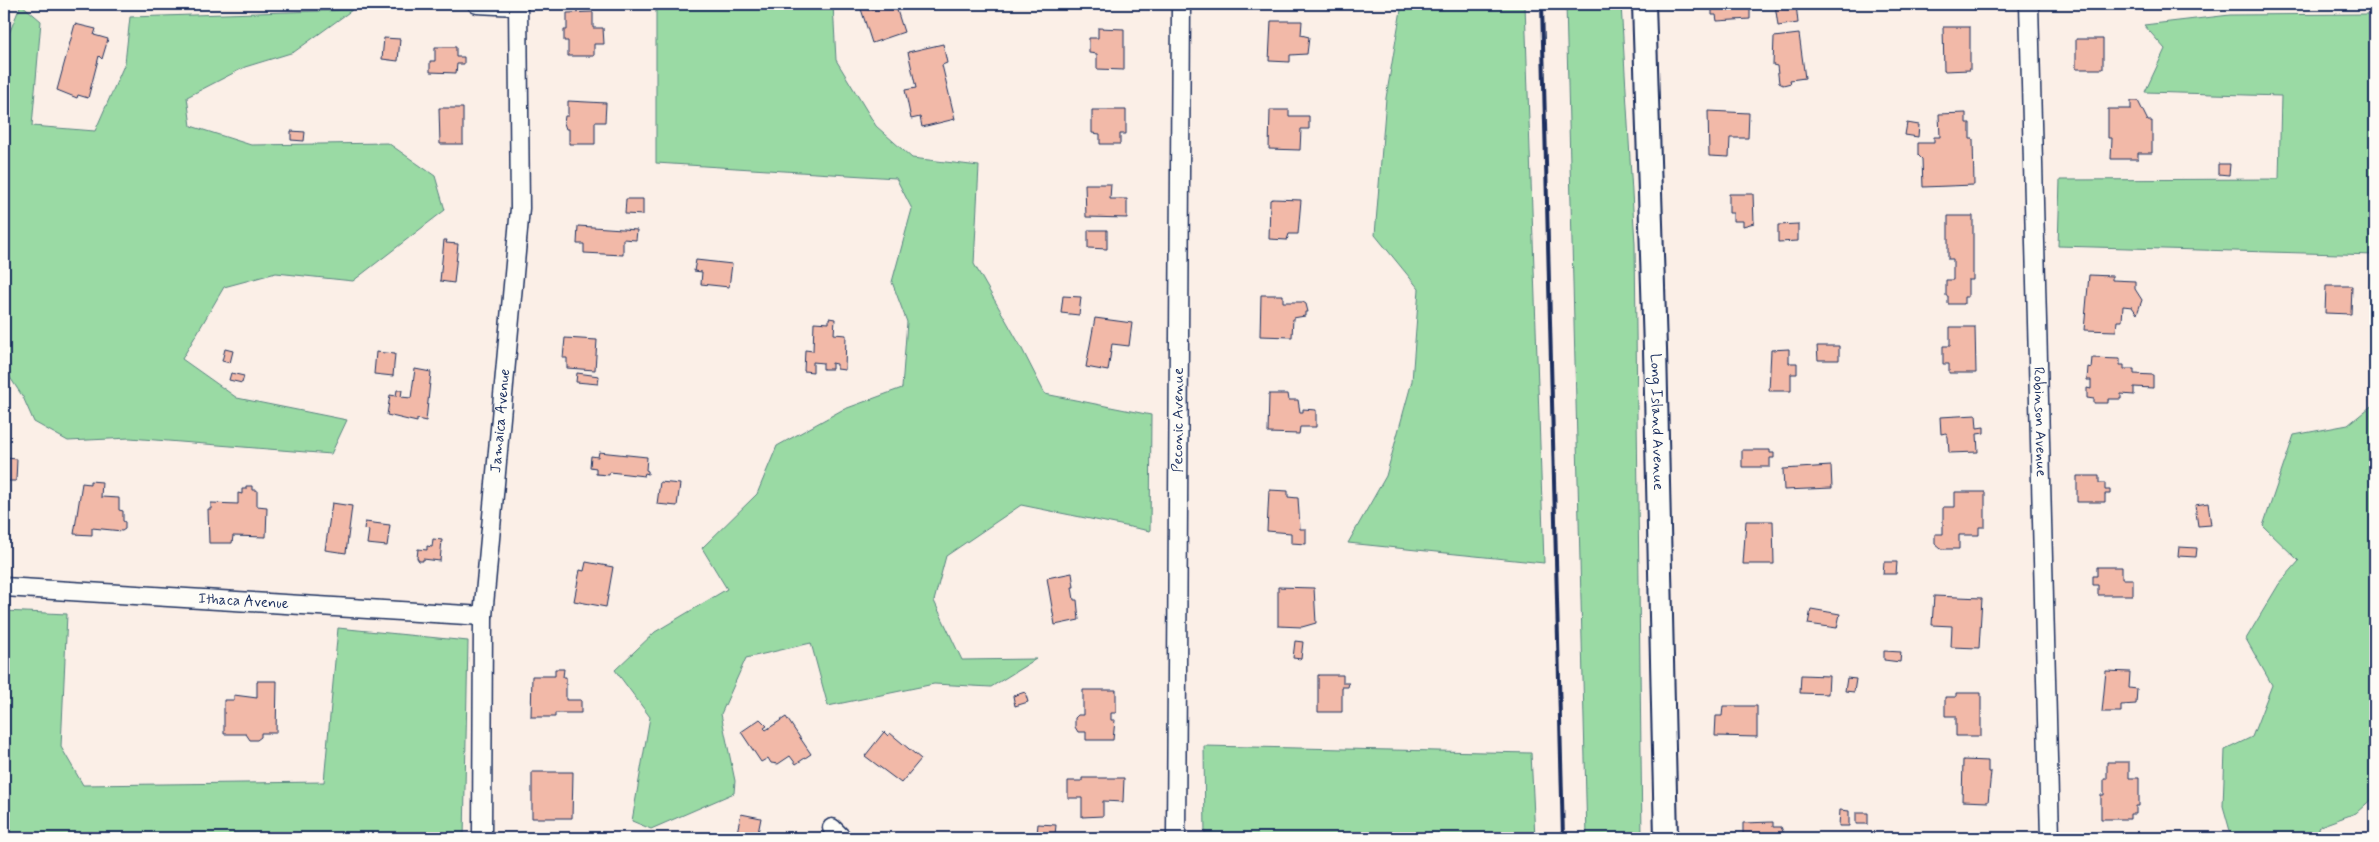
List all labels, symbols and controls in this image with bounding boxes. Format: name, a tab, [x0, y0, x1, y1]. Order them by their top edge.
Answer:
street label: Long Island Avenue	[1645, 353, 1668, 491]
street label: Robinson Avenue	[2028, 367, 2051, 477]
street label: Jamaica Avenue	[486, 368, 515, 474]
street label: Peconic Avenue	[1168, 368, 1189, 472]
street label: Ithaca Avenue	[198, 589, 289, 614]

